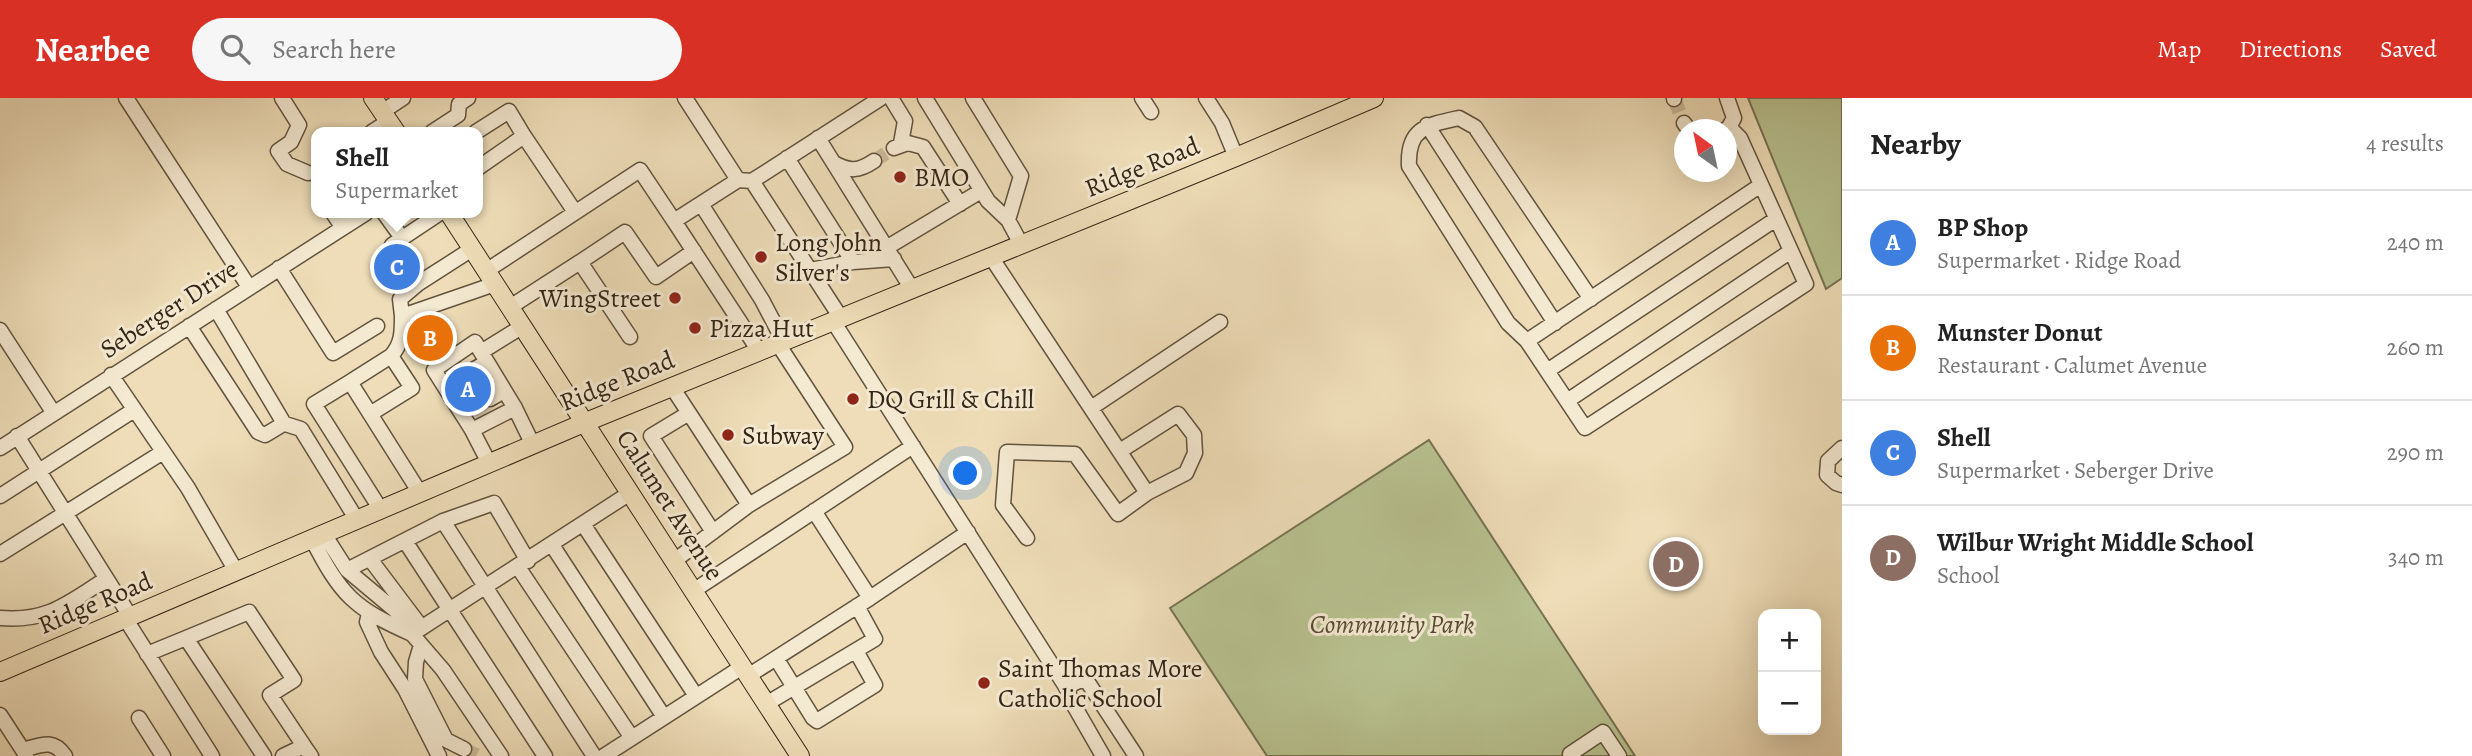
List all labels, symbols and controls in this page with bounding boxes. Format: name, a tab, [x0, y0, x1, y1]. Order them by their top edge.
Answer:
search box	[192, 18, 682, 81]
text: Nearbee	[35, 27, 150, 72]
icon: search	[216, 30, 254, 68]
text: Search here	[272, 32, 396, 67]
text: Map	[2157, 33, 2201, 65]
text: Directions	[2239, 33, 2342, 65]
text: Saved	[2380, 33, 2437, 65]
north arrow	[1674, 119, 1737, 182]
text: Nearby	[1870, 124, 1961, 164]
popup	[311, 127, 483, 218]
street label: Ridge Road	[1079, 128, 1205, 206]
text: 4 results	[2366, 128, 2444, 159]
text: Shell	[335, 140, 389, 175]
place label: BMO	[914, 160, 969, 195]
marker: BMO	[892, 169, 908, 185]
text: Supermarket	[335, 175, 459, 206]
text: BP Shop	[1937, 210, 2028, 245]
place label: Long John Silver's	[775, 225, 882, 290]
text: A	[1886, 227, 1900, 258]
text: 240 m	[2387, 227, 2444, 258]
pin: C	[374, 241, 420, 293]
text: Supermarket · Ridge Road	[1937, 245, 2181, 276]
marker: Long John Silver's	[753, 249, 769, 265]
street label: Seberger Drive	[93, 251, 245, 367]
place label: WingStreet	[538, 281, 661, 316]
marker: WingStreet	[667, 290, 683, 306]
place label: Pizza Hut	[709, 311, 814, 346]
pin: B	[407, 312, 453, 364]
text: Munster Donut	[1937, 315, 2103, 350]
marker: Pizza Hut	[687, 320, 703, 336]
text: B	[1886, 332, 1900, 363]
text: 260 m	[2386, 332, 2444, 363]
street label: Ridge Road	[554, 342, 680, 420]
text: Restaurant · Calumet Avenue	[1937, 350, 2207, 381]
pin: A	[445, 363, 491, 415]
place label: DQ Grill & Chill	[867, 382, 1034, 417]
marker: DQ Grill & Chill	[845, 391, 861, 407]
place label: Subway	[742, 418, 824, 453]
text: Shell	[1937, 420, 1991, 455]
street label: Calumet Avenue	[608, 423, 732, 587]
marker: Subway	[720, 427, 736, 443]
text: C	[1886, 437, 1900, 468]
text: 290 m	[2387, 437, 2444, 468]
text: Supermarket · Seberger Drive	[1937, 455, 2214, 486]
your location	[948, 456, 982, 490]
text: Wilbur Wright Middle School	[1937, 525, 2254, 560]
pin: D	[1653, 538, 1699, 590]
text: D	[1885, 542, 1901, 573]
text: 340 m	[2388, 542, 2444, 573]
text: School	[1937, 560, 1999, 591]
street label: Ridge Road	[33, 563, 158, 643]
park label: Community Park	[1310, 607, 1474, 642]
map controls	[1758, 609, 1821, 735]
button: +	[1758, 609, 1821, 672]
place label: Saint Thomas More Catholic School	[998, 651, 1203, 716]
button: −	[1758, 672, 1821, 735]
marker: Saint Thomas More Catholic School	[976, 675, 992, 691]

